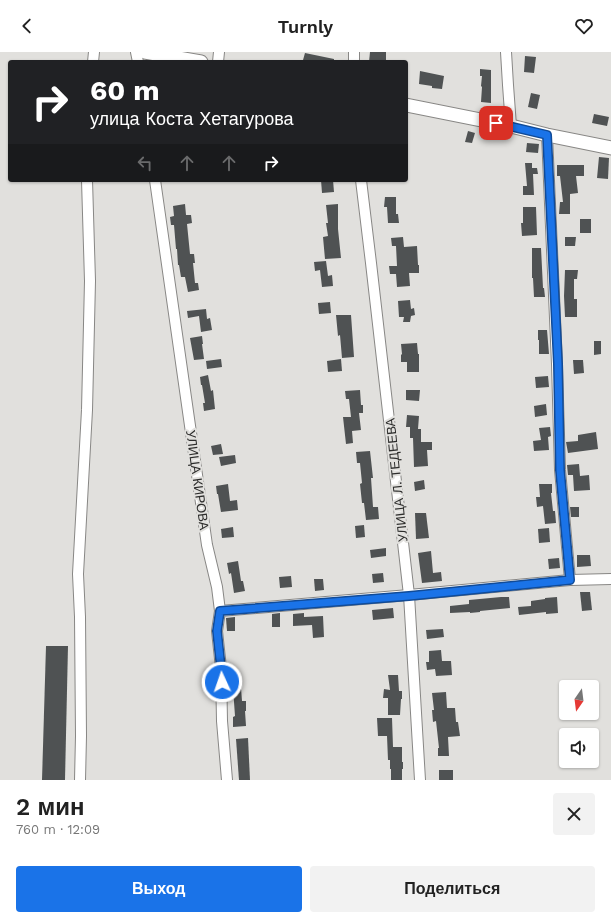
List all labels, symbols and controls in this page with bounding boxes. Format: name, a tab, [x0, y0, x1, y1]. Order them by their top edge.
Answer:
icon: back	[16, 15, 38, 37]
icon: heart	[573, 15, 595, 37]
text: Turnly	[278, 16, 333, 37]
text: 60 m	[90, 74, 160, 107]
icon: right	[24, 76, 76, 128]
pin	[479, 106, 513, 140]
text: улица Коста Хетагурова	[90, 108, 294, 129]
icon: arrive	[485, 112, 507, 134]
icon: left	[134, 152, 156, 174]
icon: ahead	[176, 152, 198, 174]
icon: ahead	[218, 152, 240, 174]
icon: right	[260, 152, 282, 174]
street label: УЛИЦА Л. ТЕДЕЕВА	[382, 417, 410, 543]
street label: УЛИЦА КИРОВА	[183, 429, 212, 531]
position arrow	[201, 661, 243, 703]
north arrow	[559, 680, 599, 720]
map controls	[559, 680, 599, 768]
button: sound	[559, 728, 599, 768]
text: 2 мин	[16, 793, 85, 821]
button: close	[553, 793, 595, 835]
text: 760 m · 12:09	[16, 822, 100, 837]
button: Выход	[16, 866, 302, 912]
button: Поделиться	[310, 866, 595, 912]

